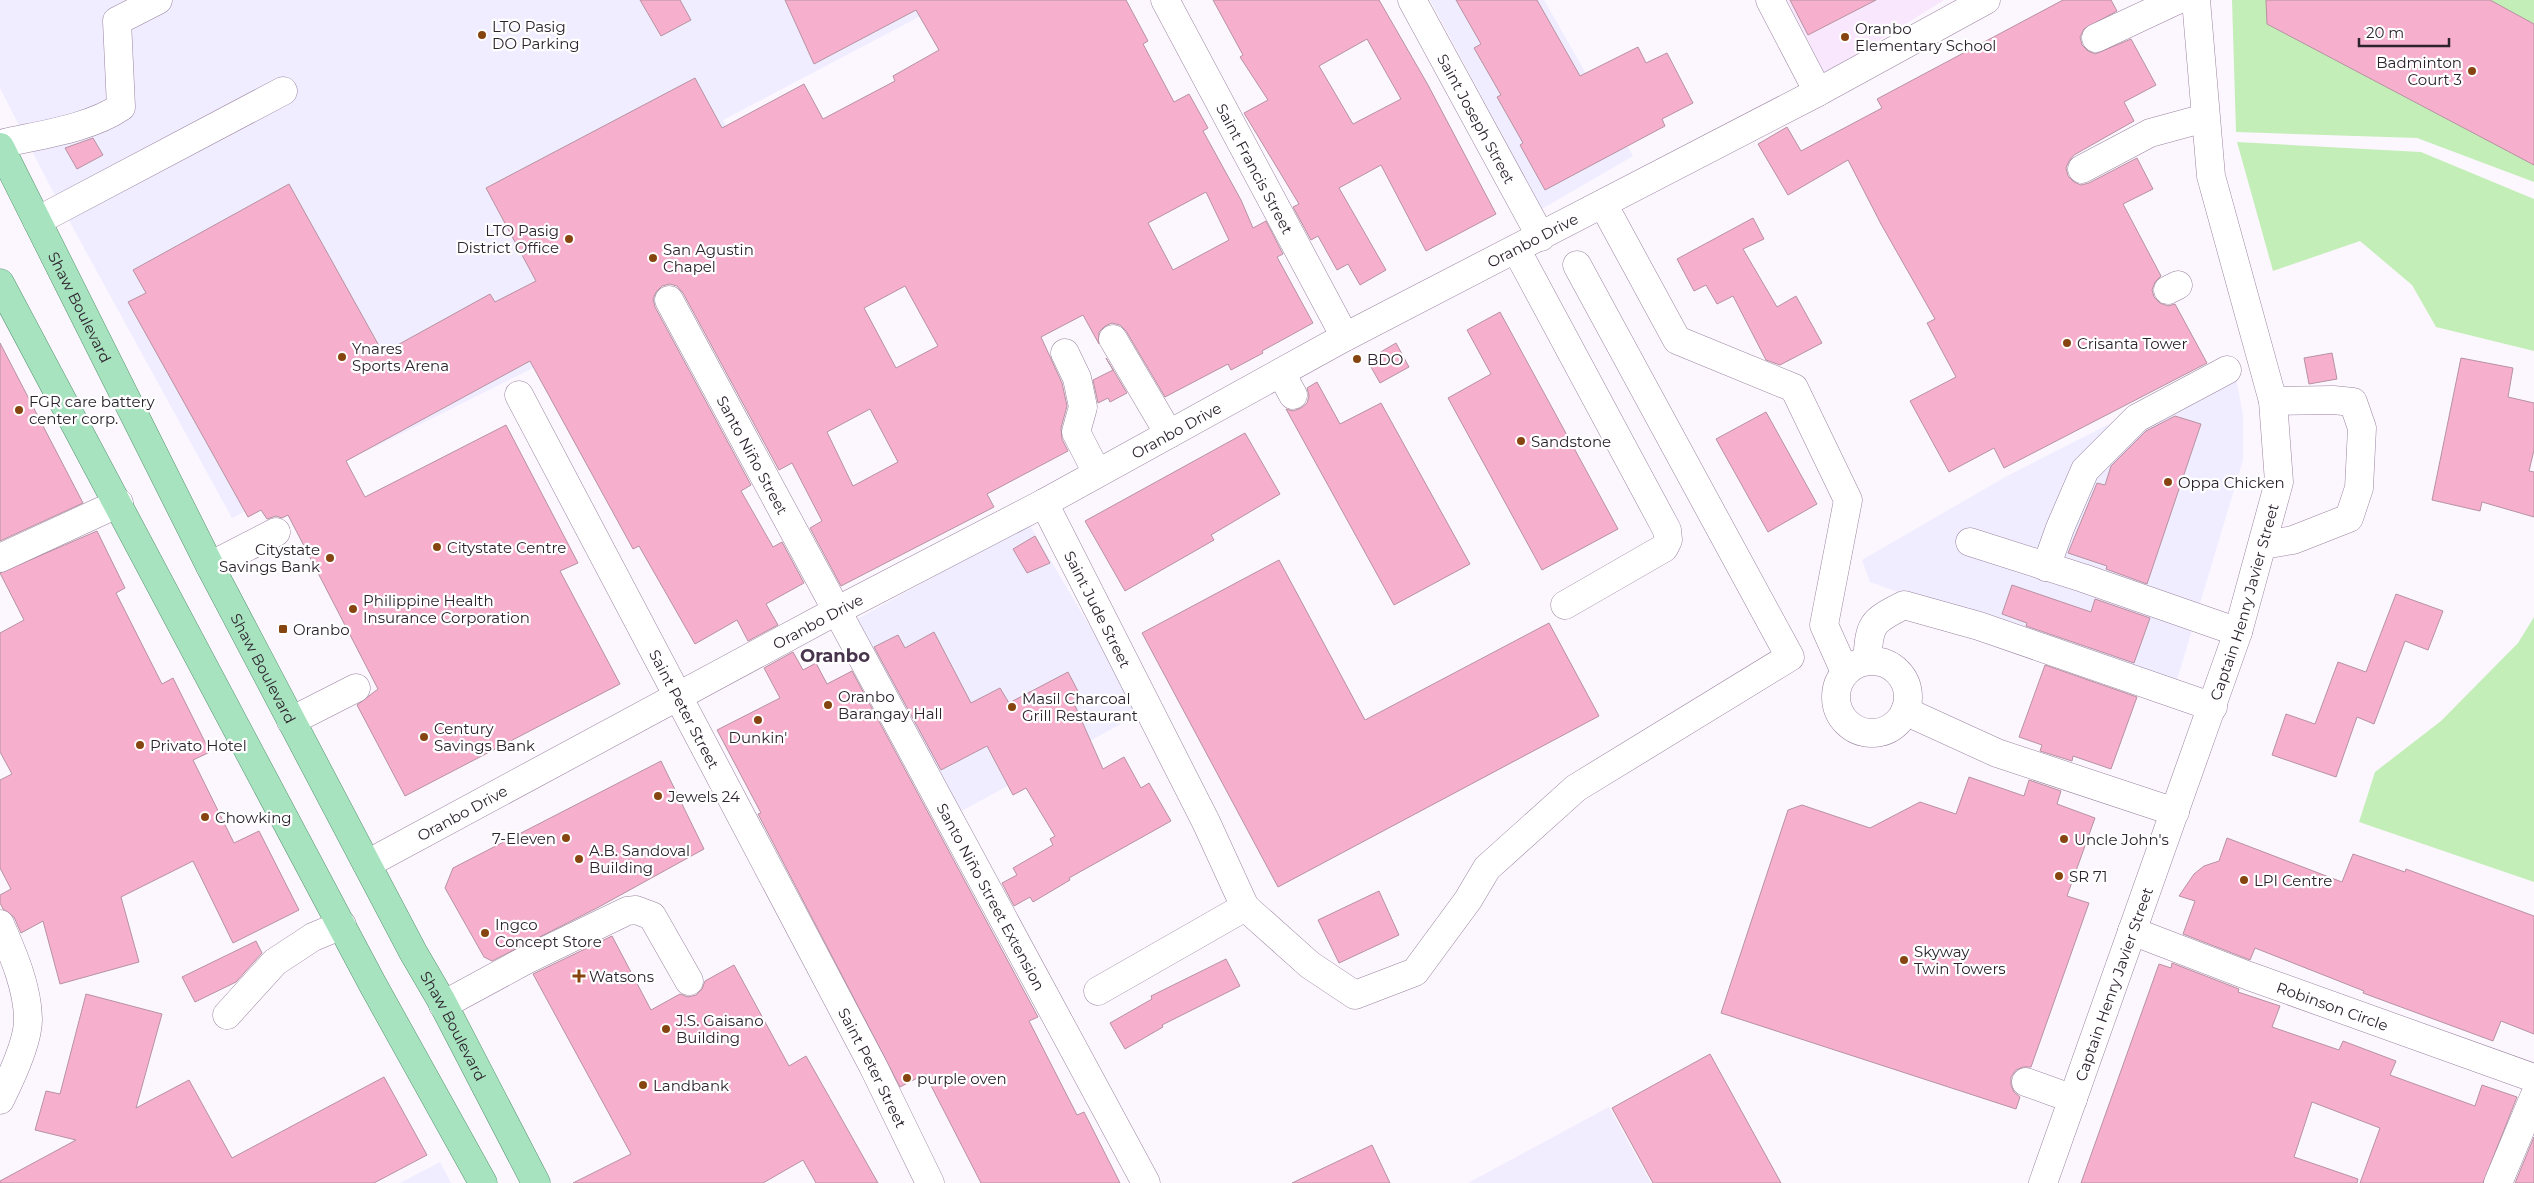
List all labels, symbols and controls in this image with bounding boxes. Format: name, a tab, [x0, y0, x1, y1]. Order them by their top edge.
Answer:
scale bar	[2359, 15, 2449, 47]
place label: LTO Pasig DO Parking	[492, 17, 580, 53]
place label: Oranbo Elementary School	[1855, 19, 1996, 55]
text: 20 m	[2366, 23, 2404, 42]
marker: LTO Pasig DO Parking	[476, 29, 488, 41]
marker: Oranbo Elementary School	[1839, 31, 1851, 43]
street label: Saint Joseph Street	[1433, 50, 1520, 187]
place label: Badminton Court 3	[2376, 53, 2462, 89]
marker: Badminton Court 3	[2466, 65, 2478, 77]
street label: Saint Francis Street	[1212, 100, 1298, 237]
street label: Oranbo Drive	[1484, 209, 1581, 271]
place label: LTO Pasig District Office	[456, 221, 559, 257]
marker: LTO Pasig District Office	[563, 233, 575, 245]
place label: San Agustin Chapel	[663, 240, 754, 276]
street label: Shaw Boulevard	[44, 248, 116, 366]
marker: San Agustin Chapel	[647, 252, 659, 264]
place label: Crisanta Tower	[2077, 334, 2187, 353]
marker: Crisanta Tower	[2061, 337, 2073, 349]
place label: Ynares Sports Arena	[352, 339, 449, 375]
place label: BDO	[1367, 350, 1403, 369]
marker: Ynares Sports Arena	[336, 351, 348, 363]
marker: BDO	[1351, 353, 1363, 365]
place label: FGR care battery center corp.	[29, 392, 155, 428]
street label: Santo Niño Street	[713, 392, 792, 518]
street label: Oranbo Drive	[1128, 398, 1224, 463]
marker: FGR care battery center corp.	[13, 404, 25, 416]
place label: Sandstone	[1531, 432, 1611, 451]
marker: Sandstone	[1515, 435, 1527, 447]
place label: Oppa Chicken	[2178, 473, 2285, 492]
marker: Oppa Chicken	[2162, 476, 2174, 488]
street label: Captain Henry Javier Street	[2205, 501, 2282, 703]
place label: Citystate Centre	[447, 538, 566, 557]
place label: Citystate Savings Bank	[219, 540, 320, 576]
marker: Citystate Centre	[431, 541, 443, 553]
street label: Saint Jude Street	[1060, 548, 1135, 671]
marker: Citystate Savings Bank	[324, 552, 336, 564]
street label: Oranbo Drive	[769, 589, 866, 653]
place label: Philippine Health Insurance Corporation	[363, 591, 530, 627]
marker: Philippine Health Insurance Corporation	[347, 603, 359, 615]
street label: Shaw Boulevard	[227, 610, 300, 726]
place label: Oranbo	[293, 620, 350, 639]
marker: Oranbo	[277, 623, 289, 635]
district label: Oranbo	[800, 645, 870, 667]
street label: Saint Peter Street	[645, 646, 724, 772]
place label: Oranbo Barangay Hall	[838, 687, 943, 723]
place label: Masil Charcoal Grill Restaurant	[1022, 689, 1138, 725]
marker: Oranbo Barangay Hall	[822, 699, 834, 711]
marker: Masil Charcoal Grill Restaurant	[1006, 701, 1018, 713]
marker: Dunkin'	[752, 714, 764, 726]
place label: Century Savings Bank	[434, 719, 535, 755]
place label: Dunkin'	[729, 728, 787, 747]
marker: Century Savings Bank	[418, 731, 430, 743]
place label: Privato Hotel	[150, 736, 247, 755]
marker: Privato Hotel	[134, 739, 146, 751]
street label: Oranbo Drive	[414, 781, 511, 845]
place label: Jewels 24	[667, 787, 740, 806]
marker: Jewels 24	[652, 790, 664, 802]
street label: Santo Niño Street Extension	[933, 800, 1050, 994]
place label: Chowking	[215, 808, 292, 827]
marker: Chowking	[199, 811, 211, 823]
place label: 7-Eleven	[492, 829, 556, 848]
place label: Uncle John's	[2074, 830, 2169, 849]
marker: 7-Eleven	[560, 832, 572, 844]
marker: Uncle John's	[2058, 833, 2070, 845]
place label: A.B. Sandoval Building	[589, 841, 690, 877]
marker: A.B. Sandoval Building	[573, 853, 585, 865]
place label: SR 71	[2069, 867, 2107, 886]
marker: SR 71	[2053, 870, 2065, 882]
place label: LPI Centre	[2254, 871, 2332, 890]
marker: LPI Centre	[2238, 874, 2250, 886]
street label: Captain Henry Javier Street	[2070, 885, 2156, 1084]
place label: Ingco Concept Store	[495, 915, 602, 951]
marker: Ingco Concept Store	[479, 927, 491, 939]
place label: Skyway Twin Towers	[1914, 942, 2006, 978]
marker: Skyway Twin Towers	[1898, 954, 1910, 966]
street label: Shaw Boulevard	[417, 967, 491, 1084]
place label: Watsons	[589, 967, 654, 986]
marker: Watsons	[573, 970, 585, 982]
street label: Robinson Circle	[2274, 977, 2391, 1035]
street label: Saint Peter Street	[834, 1004, 911, 1131]
place label: J.S. Gaisano Building	[675, 1011, 764, 1047]
marker: J.S. Gaisano Building	[660, 1023, 672, 1035]
place label: purple oven	[917, 1069, 1007, 1088]
marker: purple oven	[901, 1072, 913, 1084]
place label: Landbank	[653, 1076, 729, 1095]
marker: Landbank	[637, 1079, 649, 1091]

